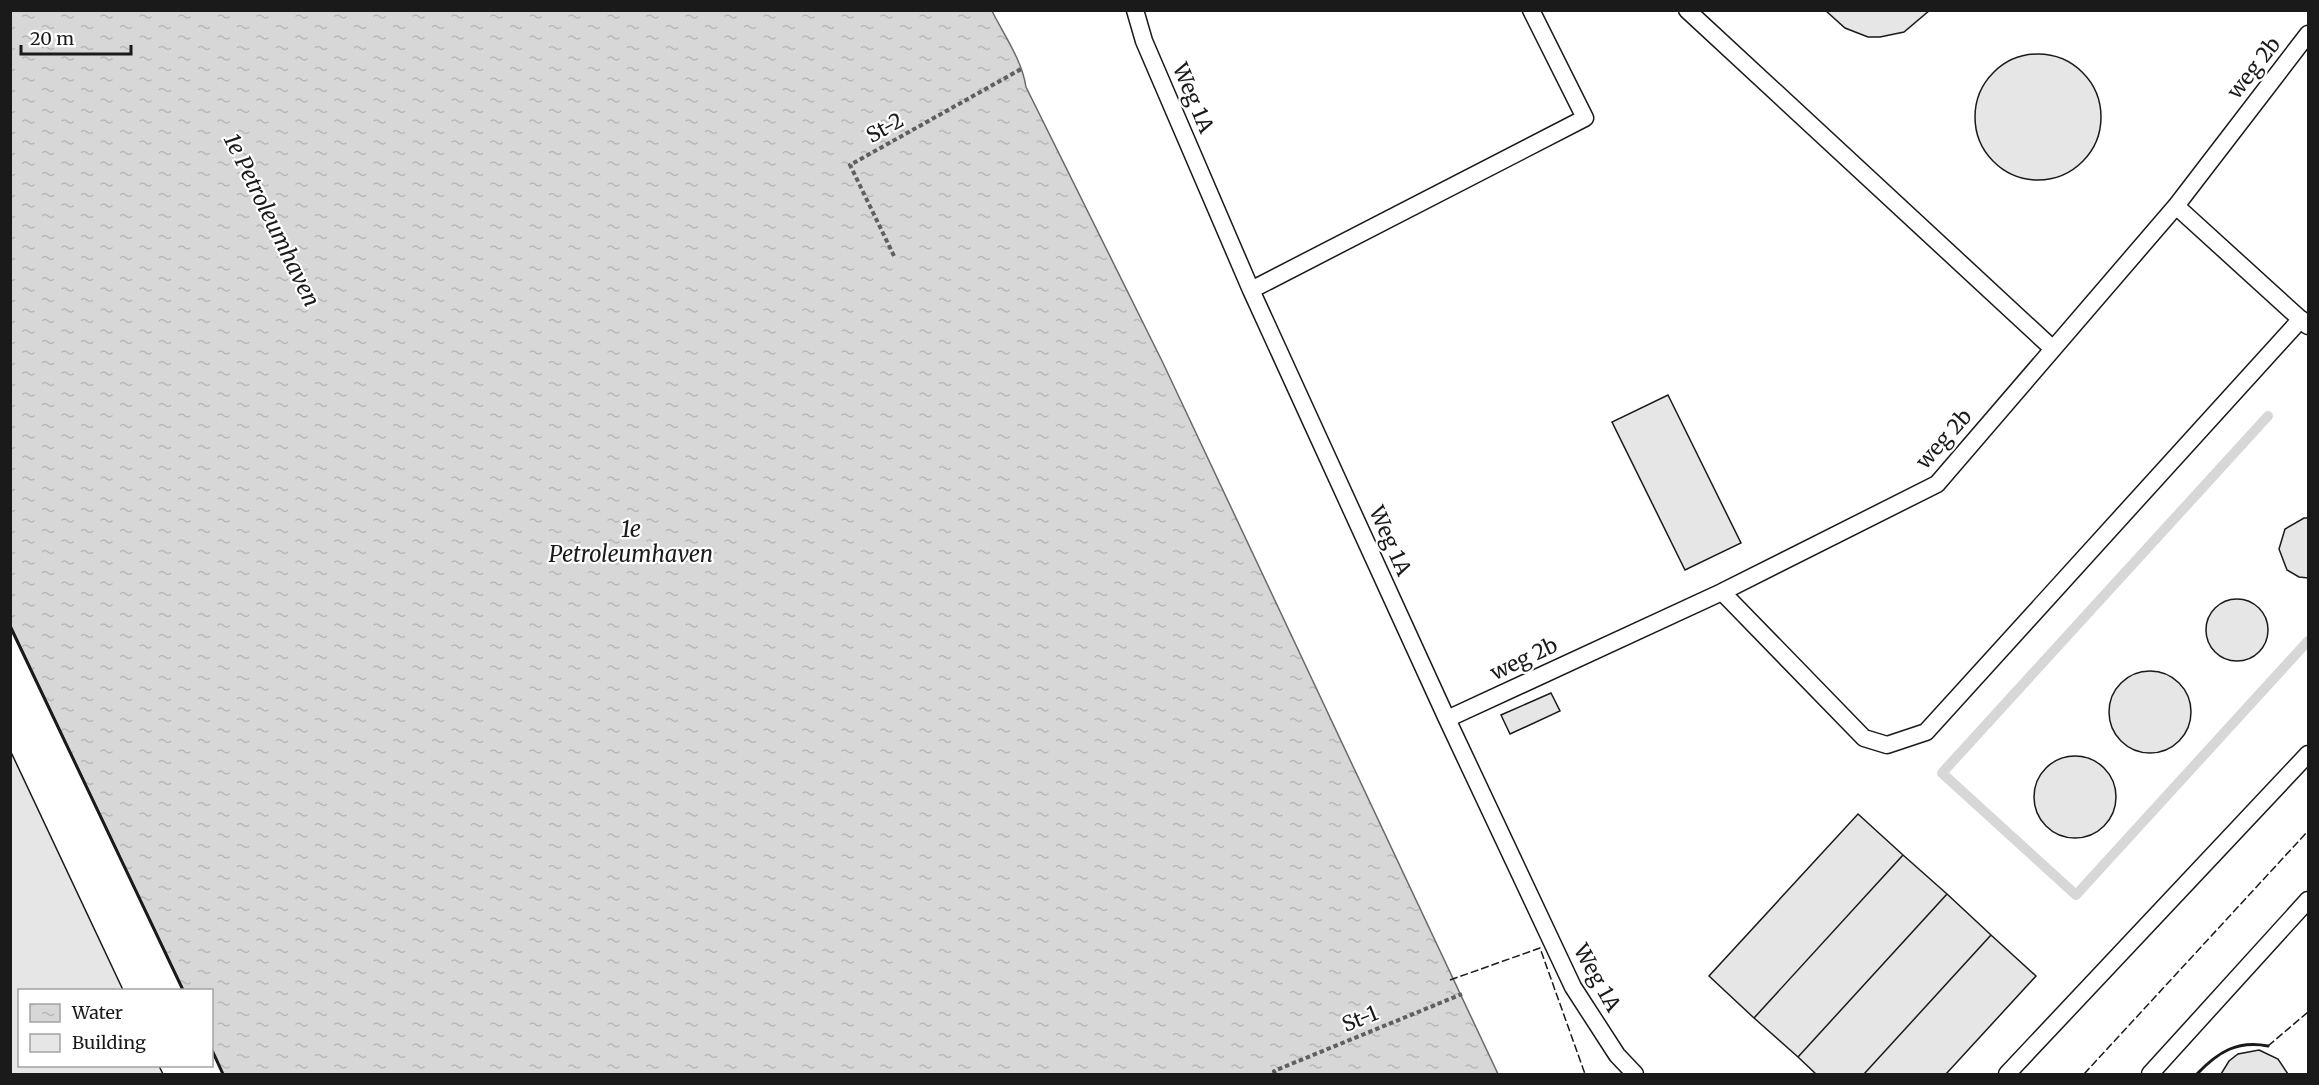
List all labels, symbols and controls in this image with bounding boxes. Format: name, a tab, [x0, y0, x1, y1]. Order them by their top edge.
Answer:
scale bar	[21, 18, 130, 56]
text: 20 m	[30, 27, 74, 50]
street label: weg 2b	[2220, 31, 2286, 105]
street label: Weg 1A	[1166, 58, 1220, 137]
street label: St-2	[861, 106, 908, 149]
water label: 1e Petroleumhaven	[218, 129, 326, 311]
street label: weg 2b	[1909, 403, 1977, 475]
street label: Weg 1A	[1363, 501, 1418, 580]
water label: 1e Petroleumhaven	[549, 515, 713, 568]
street label: weg 2b	[1485, 631, 1562, 686]
street label: Weg 1A	[1567, 938, 1627, 1017]
legend	[18, 989, 213, 1067]
street label: St-1	[1338, 999, 1382, 1038]
text: Water	[71, 1001, 123, 1024]
text: Building	[72, 1031, 146, 1054]

